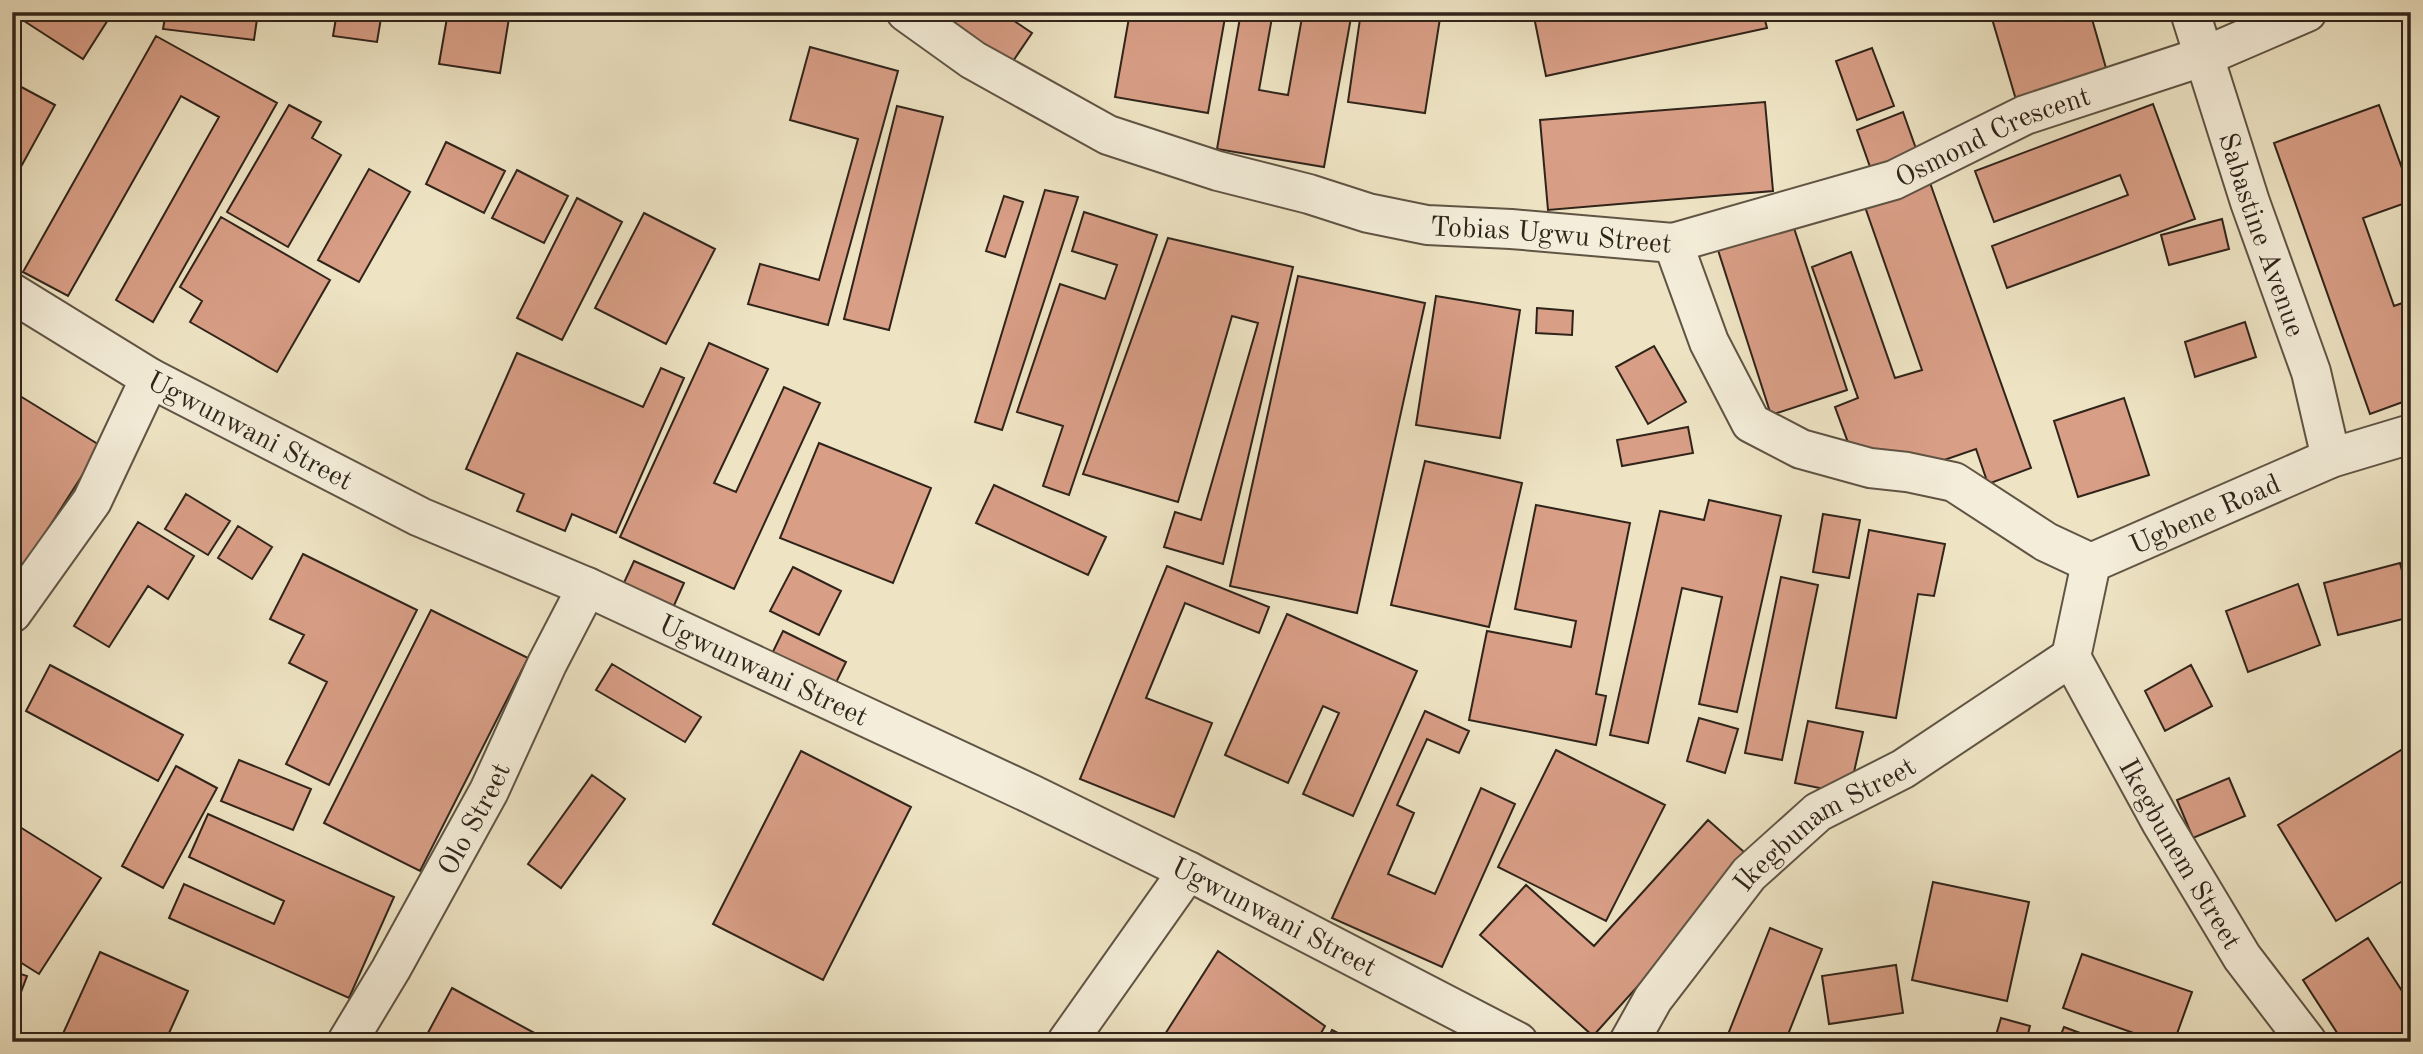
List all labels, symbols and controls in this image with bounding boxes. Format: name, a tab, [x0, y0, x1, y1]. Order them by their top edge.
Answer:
street label: Osmond Crescent	[1892, 84, 2094, 194]
street label: Sabastine Avenue	[2212, 130, 2308, 341]
street label: Tobias Ugwu Street	[1429, 214, 1673, 260]
street label: Ugwunwani Street	[142, 368, 356, 497]
street label: Ugbene Road	[2126, 471, 2285, 561]
street label: Ugwunwani Street	[654, 612, 871, 733]
street label: Ikegbunam Street	[1730, 754, 1922, 898]
street label: Ikegbunem Street	[2112, 755, 2245, 955]
street label: Olo Street	[435, 759, 517, 881]
street label: Ugwunwani Street	[1166, 854, 1380, 983]

